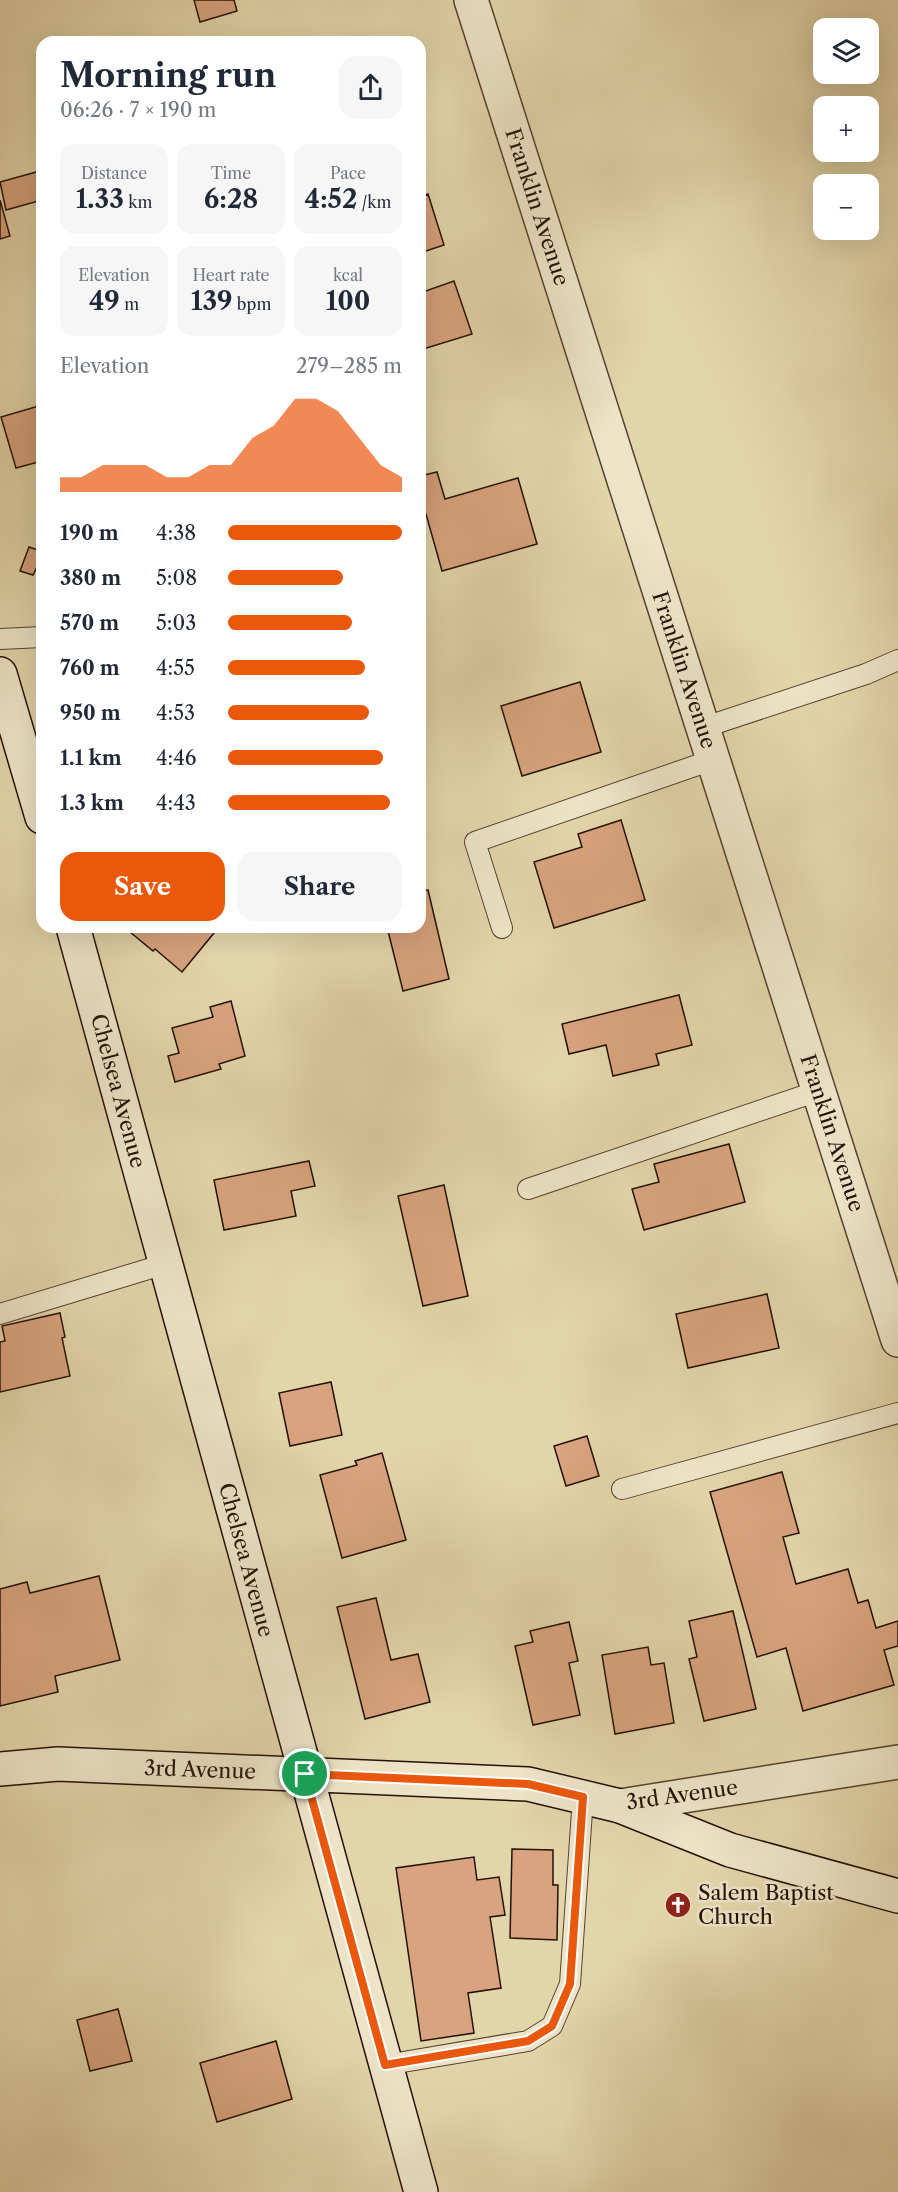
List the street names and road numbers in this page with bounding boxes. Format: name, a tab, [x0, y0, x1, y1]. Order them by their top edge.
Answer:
street label: Franklin Avenue	[500, 125, 575, 289]
street label: Franklin Avenue	[647, 588, 722, 752]
street label: Chelsea Avenue	[86, 1011, 151, 1171]
street label: Franklin Avenue	[795, 1051, 870, 1215]
street label: Chelsea Avenue	[214, 1480, 279, 1640]
street label: 3rd Avenue	[143, 1755, 257, 1784]
street label: 3rd Avenue	[625, 1774, 739, 1815]

